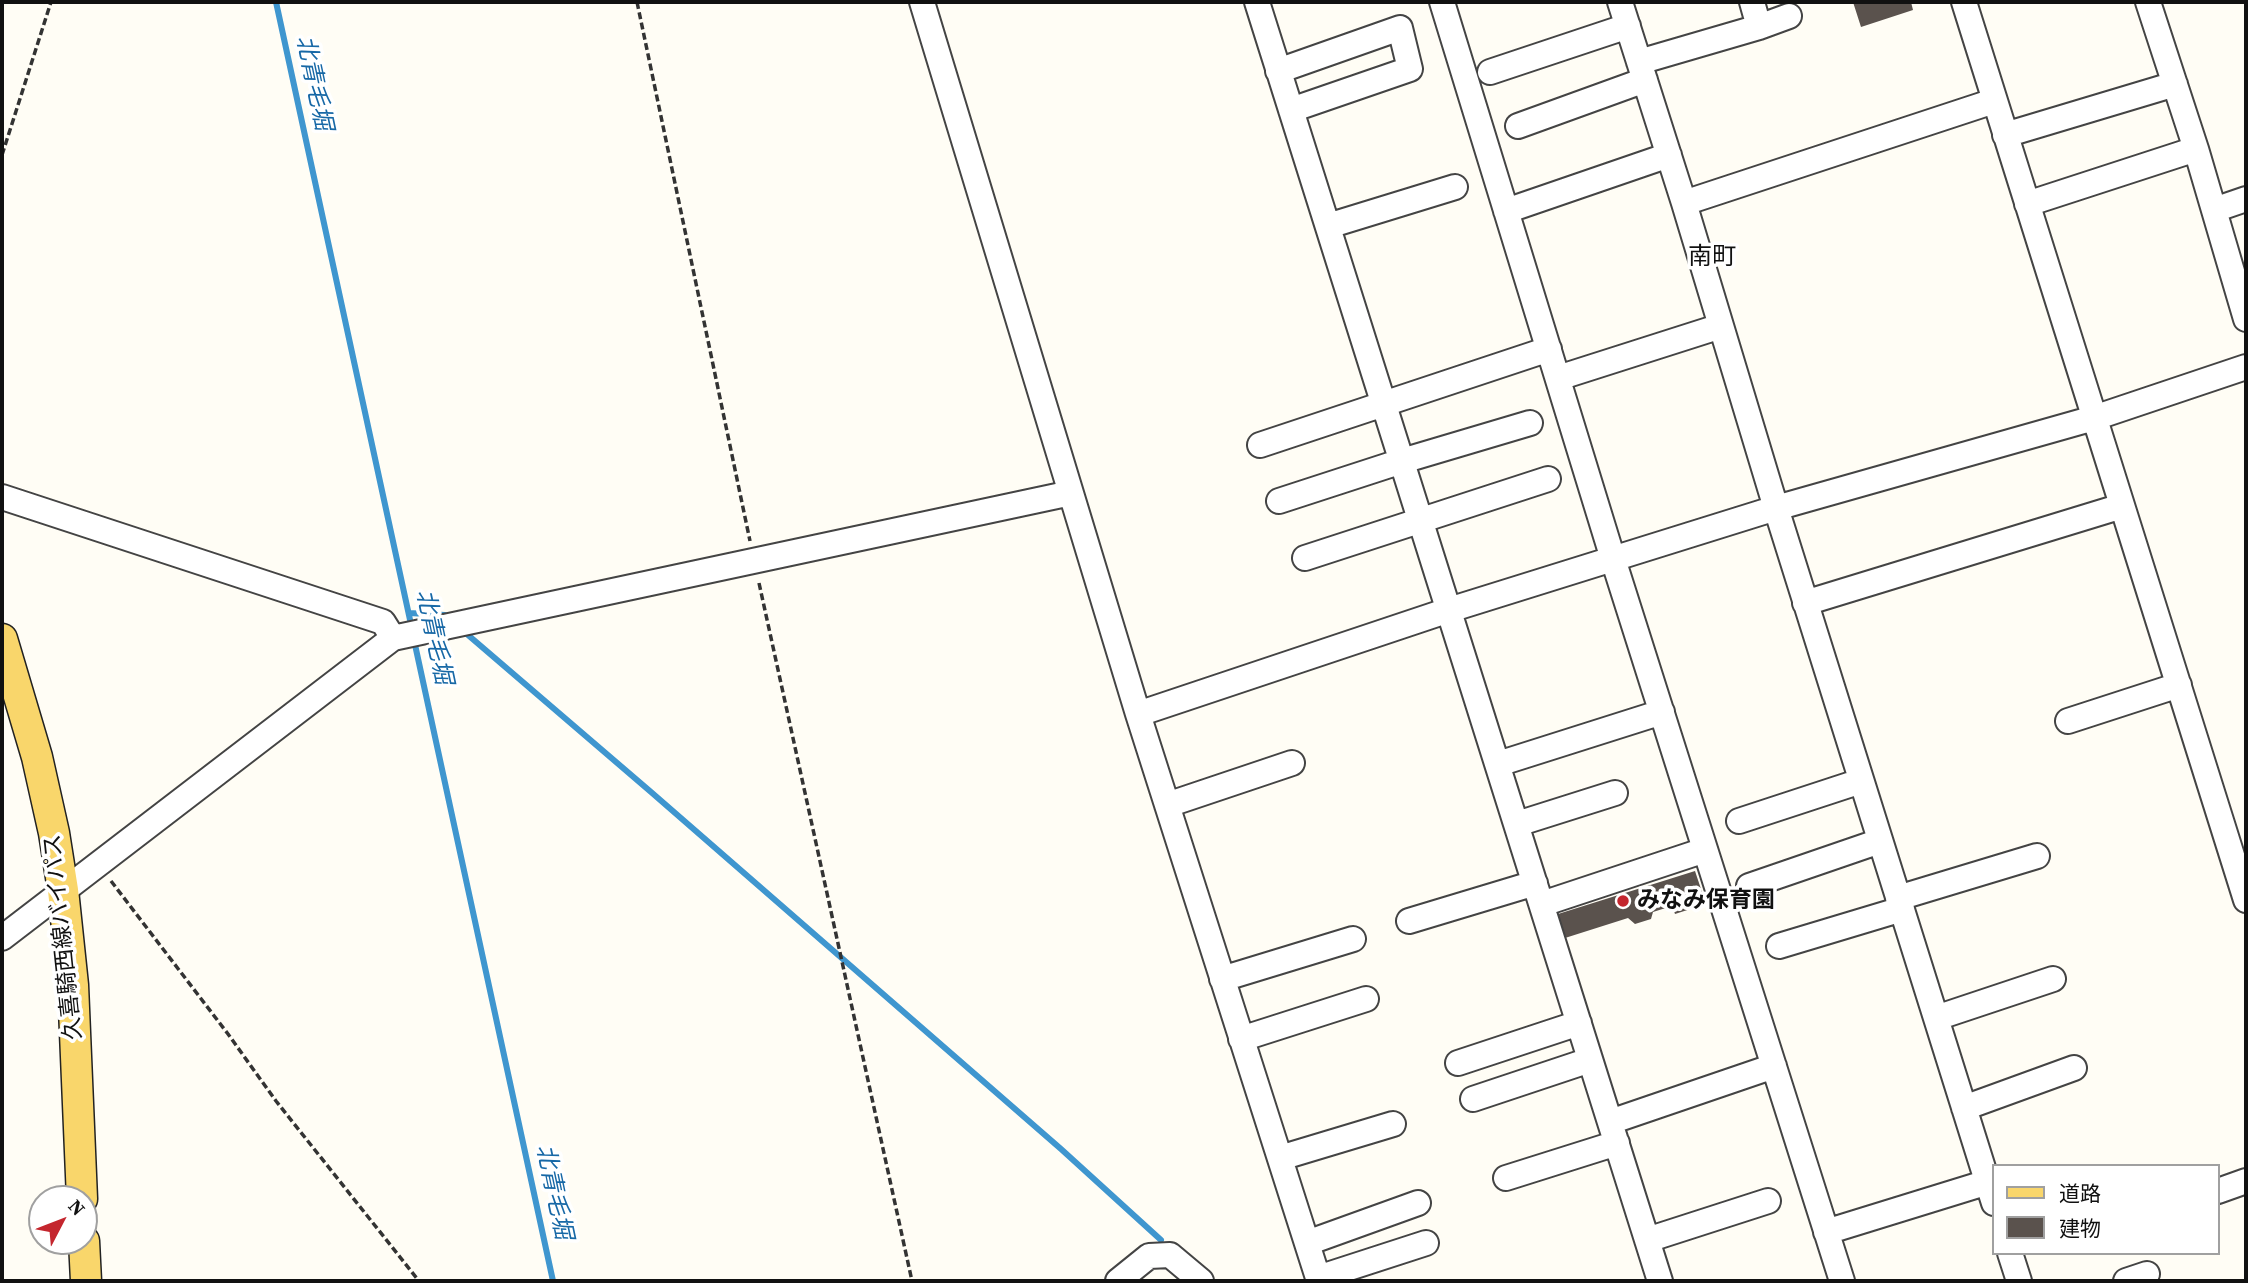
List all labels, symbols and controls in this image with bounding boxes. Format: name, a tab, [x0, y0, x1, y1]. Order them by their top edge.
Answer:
water label: 北青毛堀	[289, 33, 337, 133]
district label: 南町	[1688, 244, 1736, 272]
water label: 北青毛堀	[409, 587, 457, 687]
street label: 久喜騎西線バイパス	[39, 833, 89, 1041]
place label: みなみ保育園	[1637, 887, 1775, 915]
marker: みなみ保育園	[1615, 893, 1631, 909]
water label: 北青毛堀	[529, 1142, 577, 1242]
legend	[1993, 1164, 2220, 1255]
text: 道路	[2059, 1179, 2101, 1208]
north arrow	[28, 1185, 98, 1255]
text: N	[63, 1193, 91, 1221]
text: 建物	[2059, 1214, 2101, 1243]

